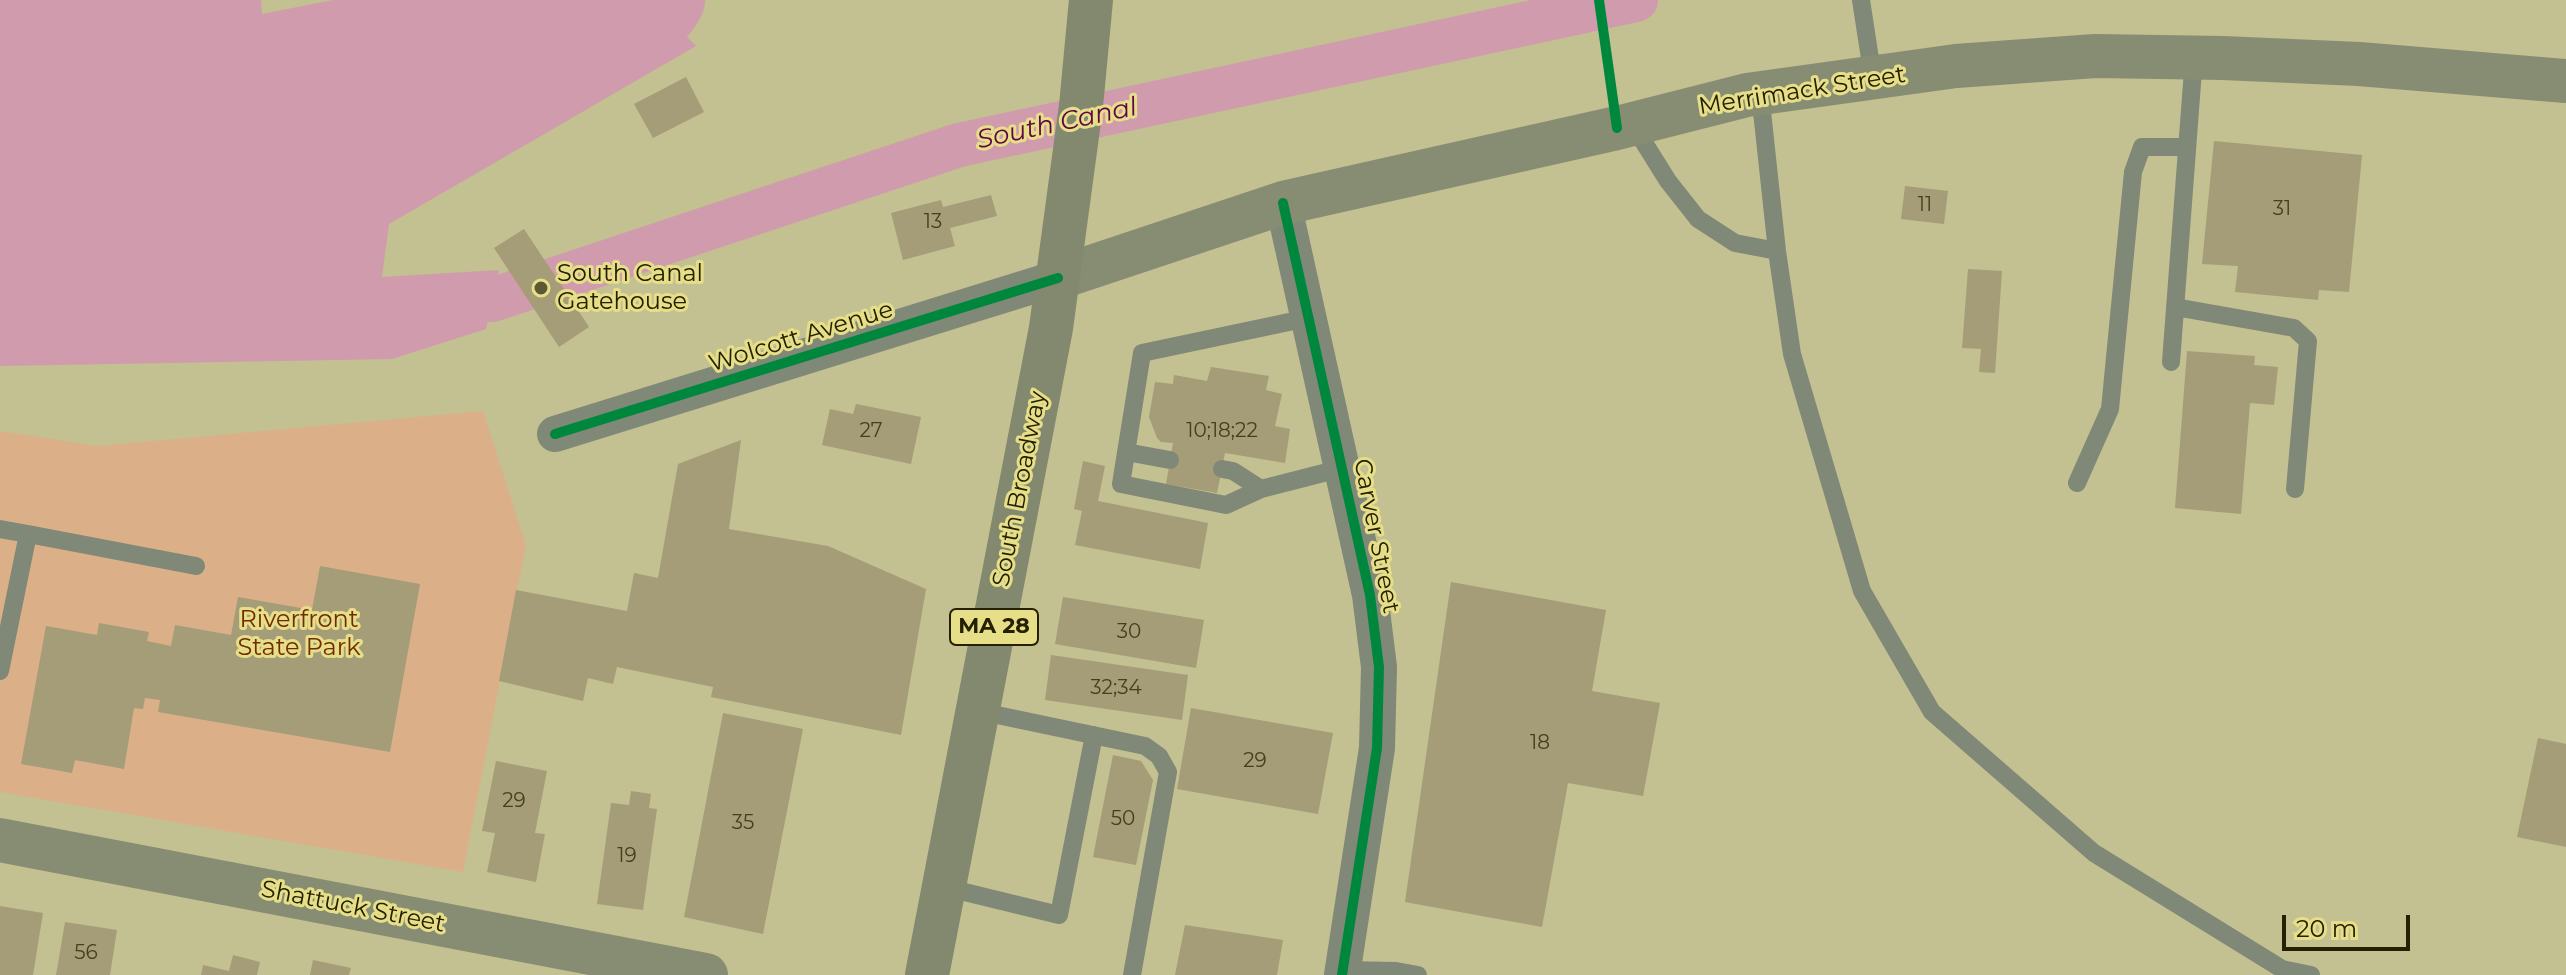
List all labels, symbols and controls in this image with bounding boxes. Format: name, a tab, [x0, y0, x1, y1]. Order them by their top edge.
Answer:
street label: Merrimack Street	[1697, 60, 1907, 122]
water label: South Canal	[974, 92, 1140, 156]
house number: 11	[1918, 193, 1932, 217]
house number: 31	[2273, 197, 2291, 221]
house number: 13	[924, 210, 942, 234]
place label: South Canal Gatehouse	[557, 260, 703, 316]
marker: South Canal Gatehouse	[532, 279, 550, 297]
street label: Wolcott Avenue	[705, 295, 897, 379]
street label: South Broadway	[987, 389, 1053, 589]
house number: 27	[859, 419, 883, 443]
house number: 10;18;22	[1186, 419, 1258, 443]
street label: Carver Street	[1347, 456, 1405, 616]
park label: Riverfront State Park	[237, 606, 361, 662]
road number: MA 28	[950, 609, 1038, 645]
house number: 30	[1117, 620, 1141, 644]
house number: 32;34	[1090, 676, 1142, 700]
house number: 18	[1530, 731, 1550, 755]
house number: 29	[1243, 749, 1267, 773]
house number: 29	[502, 789, 526, 813]
house number: 50	[1111, 807, 1135, 831]
house number: 35	[732, 811, 754, 835]
house number: 19	[617, 844, 637, 868]
street label: Shattuck Street	[258, 875, 448, 939]
scale bar	[2286, 899, 2414, 949]
text: 20 m	[2296, 914, 2357, 943]
house number: 56	[74, 941, 98, 965]

